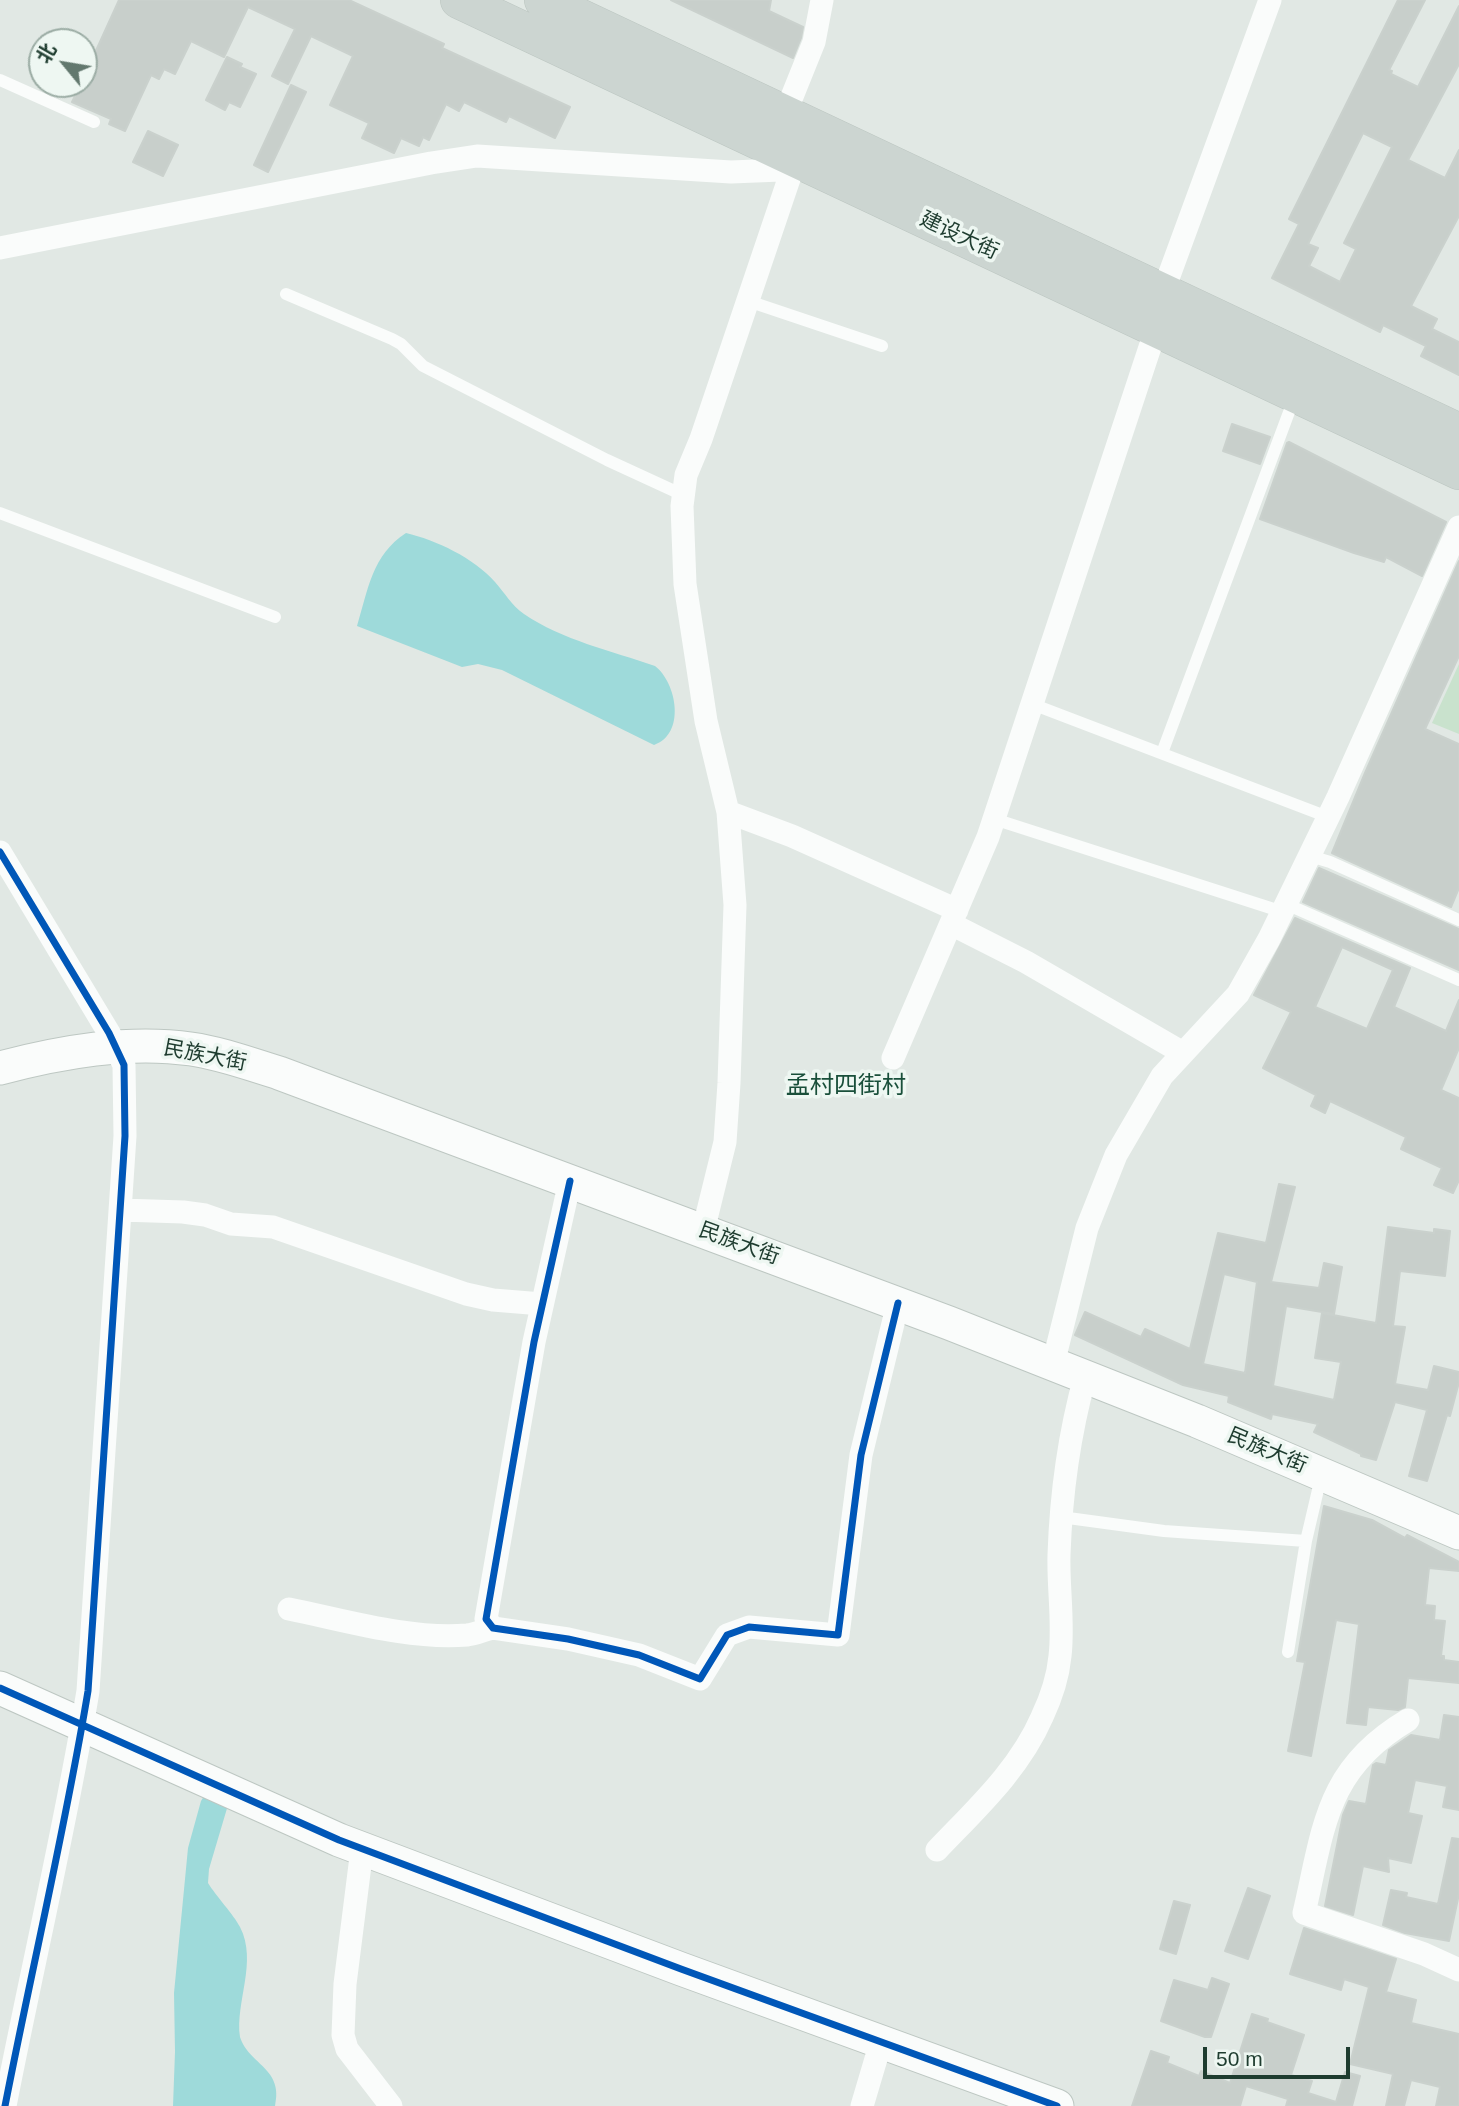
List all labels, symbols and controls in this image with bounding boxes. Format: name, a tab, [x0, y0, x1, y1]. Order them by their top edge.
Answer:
north arrow	[28, 28, 98, 98]
text: 北	[32, 40, 60, 67]
street label: 建设大街	[916, 207, 1002, 265]
street label: 民族大街	[161, 1036, 249, 1076]
district label: 孟村四街村	[786, 1072, 906, 1100]
street label: 民族大街	[695, 1218, 783, 1270]
street label: 民族大街	[1223, 1423, 1311, 1479]
scale bar	[1207, 2032, 1354, 2076]
text: 50 m	[1216, 2047, 1263, 2070]

